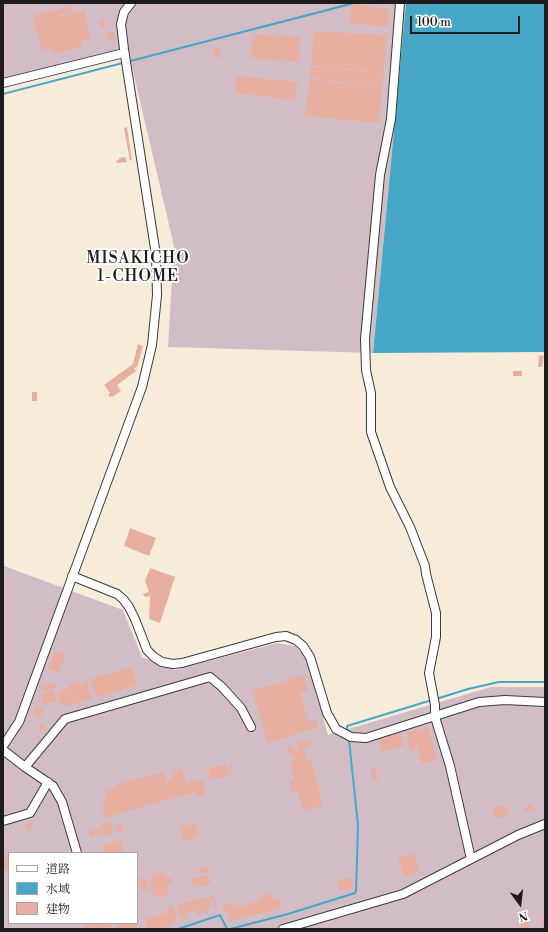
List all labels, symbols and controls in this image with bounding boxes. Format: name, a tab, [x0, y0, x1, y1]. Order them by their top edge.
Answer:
scale bar	[412, 8, 522, 34]
text: 100 m	[417, 15, 451, 30]
district label: MISAKICHO 1-CHOME	[86, 249, 190, 287]
legend	[8, 852, 138, 924]
text: 道路	[46, 862, 70, 877]
text: 水域	[46, 882, 70, 897]
north arrow	[500, 884, 540, 924]
text: 建物	[46, 902, 70, 917]
text: N	[517, 908, 529, 923]

